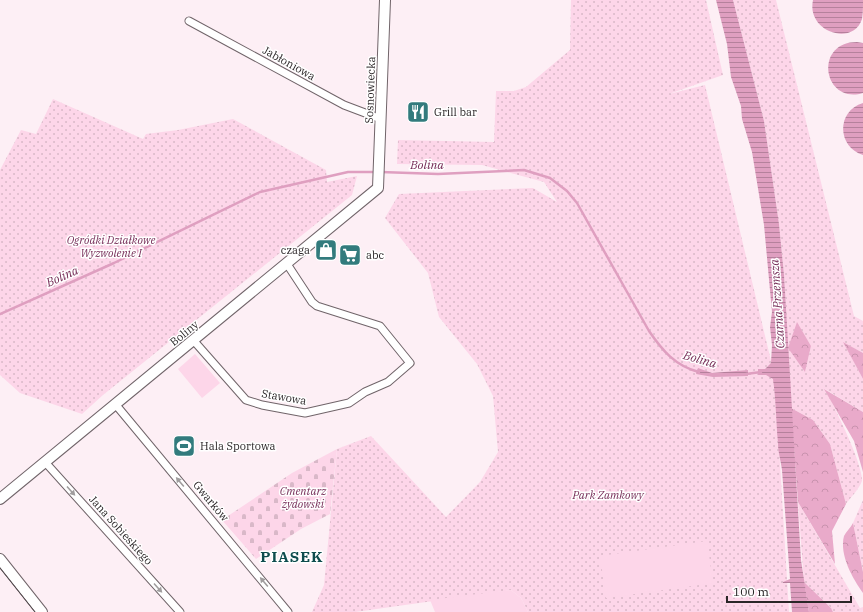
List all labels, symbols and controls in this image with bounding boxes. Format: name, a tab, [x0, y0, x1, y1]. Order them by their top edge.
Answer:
street label: Jabłoniowa	[260, 43, 318, 83]
street label: Sosnowiecka	[362, 56, 378, 124]
restaurant icon: Grill bar	[405, 99, 431, 125]
place label: Grill bar	[434, 105, 477, 119]
water label: Bolina	[409, 157, 444, 172]
park label: Ogródki Działkowe Wyzwolenie I	[67, 233, 155, 260]
shop icon: czaga	[313, 237, 339, 263]
supermarket icon: abc	[337, 242, 363, 268]
place label: czaga	[281, 243, 310, 257]
place label: abc	[366, 248, 385, 262]
water label: Czarna Przemsza	[766, 258, 788, 349]
water label: Bolina	[43, 262, 81, 290]
street label: Boliny	[167, 317, 201, 349]
water label: Bolina	[681, 347, 719, 371]
street label: Stawowa	[260, 386, 308, 408]
sports icon: Hala Sportowa	[171, 433, 197, 459]
place label: Hala Sportowa	[200, 439, 275, 453]
one-way arrow	[176, 477, 185, 487]
street label: Gwarków	[190, 478, 232, 524]
park label: Cmentarz żydowski	[280, 484, 327, 511]
one-way arrow	[66, 486, 76, 496]
park label: Park Zamkowy	[572, 488, 644, 502]
street label: Jana Sobieskiego	[86, 492, 156, 568]
district label: PIASEK	[260, 547, 324, 566]
one-way arrow	[259, 576, 268, 587]
scale bar	[727, 578, 851, 604]
one-way arrow	[153, 583, 163, 593]
text: 100 m	[733, 584, 769, 599]

